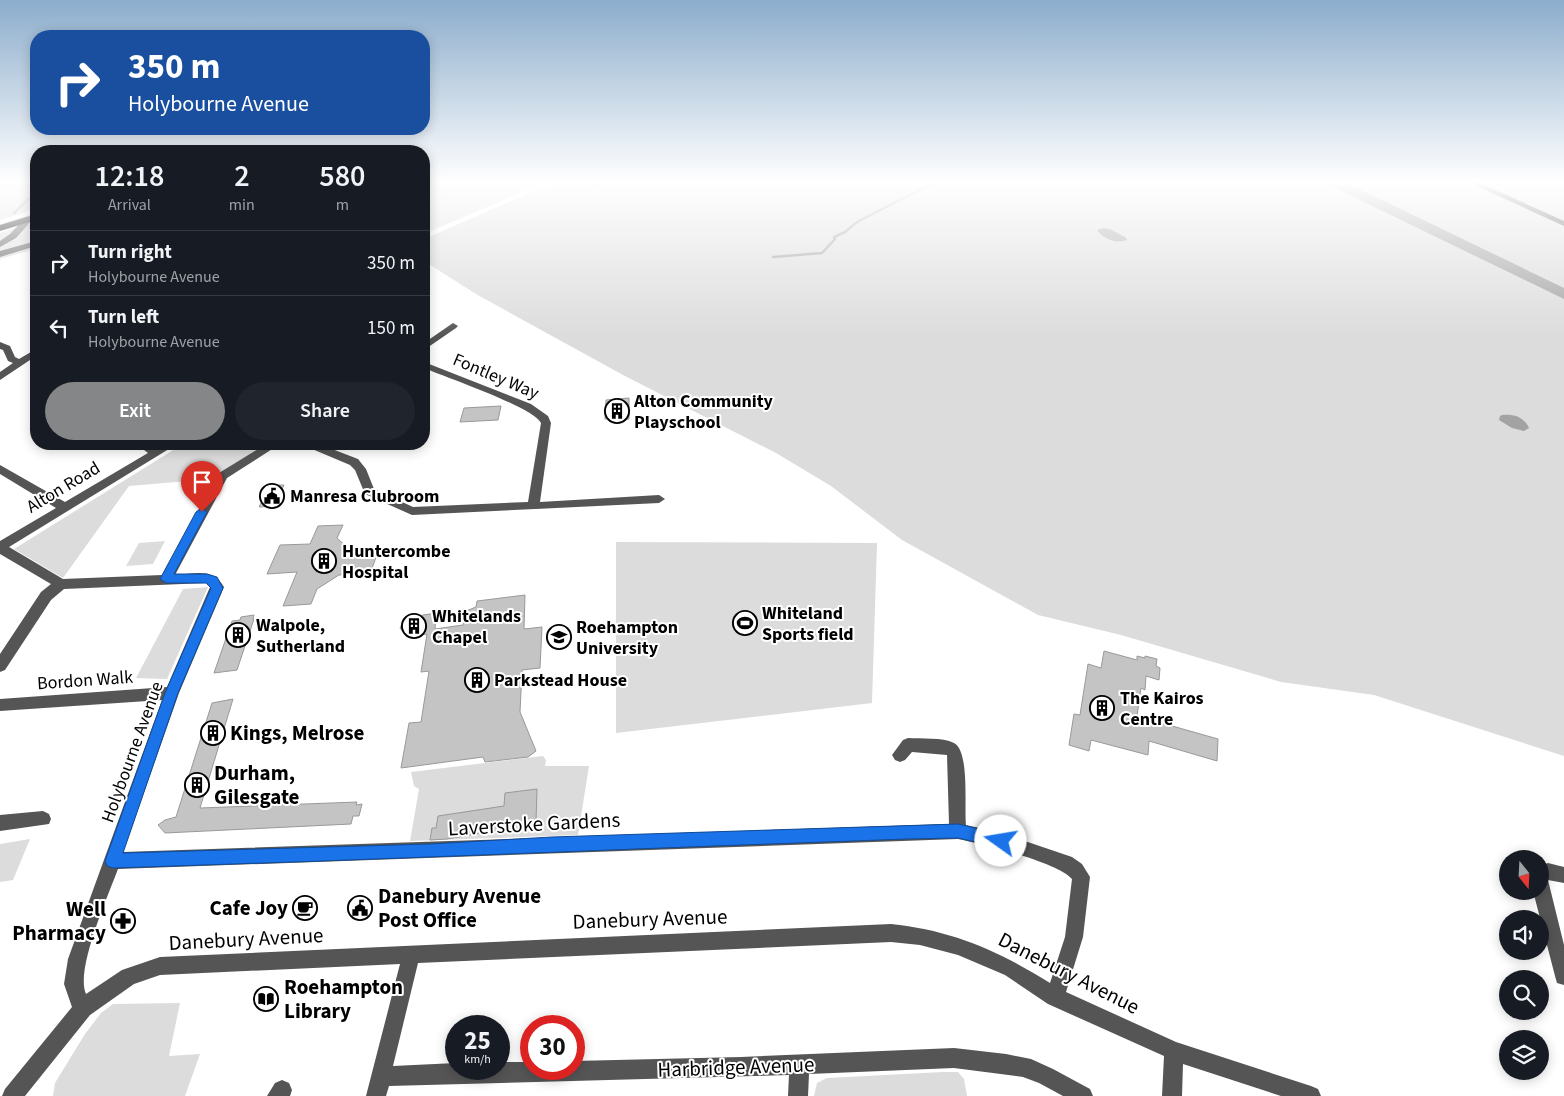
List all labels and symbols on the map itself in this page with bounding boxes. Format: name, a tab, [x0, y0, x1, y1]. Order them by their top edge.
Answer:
street label: Fontley Way	[449, 347, 543, 406]
place label: Alton Community Playschool	[633, 389, 774, 435]
building icon: Alton Community Playschool	[604, 398, 630, 424]
street label: Alton Road	[22, 456, 105, 519]
pin	[181, 461, 223, 512]
public building icon: Manresa Clubroom	[259, 483, 285, 509]
place label: Manresa Clubroom	[290, 484, 439, 509]
place label: Huntercombe Hospital	[342, 539, 451, 585]
building icon: Huntercombe Hospital	[311, 548, 337, 574]
place label: Whiteland Sports field	[762, 601, 854, 647]
place label: Whitelands Chapel	[432, 604, 521, 650]
sports icon: Whiteland Sports field	[732, 610, 758, 636]
place label: Walpole, Sutherland	[256, 613, 345, 659]
building icon: Whitelands Chapel	[401, 613, 427, 639]
place label: Roehampton University	[576, 615, 678, 661]
building icon: Walpole, Sutherland	[225, 622, 251, 648]
school or university icon: Roehampton University	[546, 624, 572, 650]
street label: Bordon Walk	[36, 665, 134, 696]
building icon: Parkstead House	[464, 667, 490, 693]
place label: Parkstead House	[494, 668, 627, 693]
street label: Holybourne Avenue	[95, 678, 170, 826]
place label: The Kairos Centre	[1120, 686, 1204, 732]
building icon: The Kairos Centre	[1089, 695, 1115, 721]
place label: Kings, Melrose	[230, 718, 365, 748]
building icon: Kings, Melrose	[200, 720, 226, 746]
place label: Durham, Gilesgate	[214, 758, 300, 812]
building icon: Durham, Gilesgate	[184, 772, 210, 798]
street label: Laverstoke Gardens	[447, 805, 621, 843]
position arrow	[974, 814, 1026, 866]
north arrow	[1499, 850, 1549, 900]
place label: Danebury Avenue Post Office	[378, 881, 541, 935]
place label: Cafe Joy	[210, 893, 288, 923]
place label: Well Pharmacy	[12, 894, 106, 948]
cafe icon: Cafe Joy	[292, 895, 318, 921]
public building icon: Danebury Avenue Post Office	[347, 895, 373, 921]
street label: Danebury Avenue	[572, 901, 728, 937]
pharmacy icon: Well Pharmacy	[110, 908, 136, 934]
street label: Danebury Avenue	[168, 920, 324, 958]
street label: Danebury Avenue	[993, 924, 1145, 1022]
place label: Roehampton Library	[284, 972, 403, 1026]
library icon: Roehampton Library	[253, 986, 279, 1012]
speed limit sign: 30	[520, 1015, 585, 1080]
street label: Harbridge Avenue	[657, 1049, 815, 1085]

